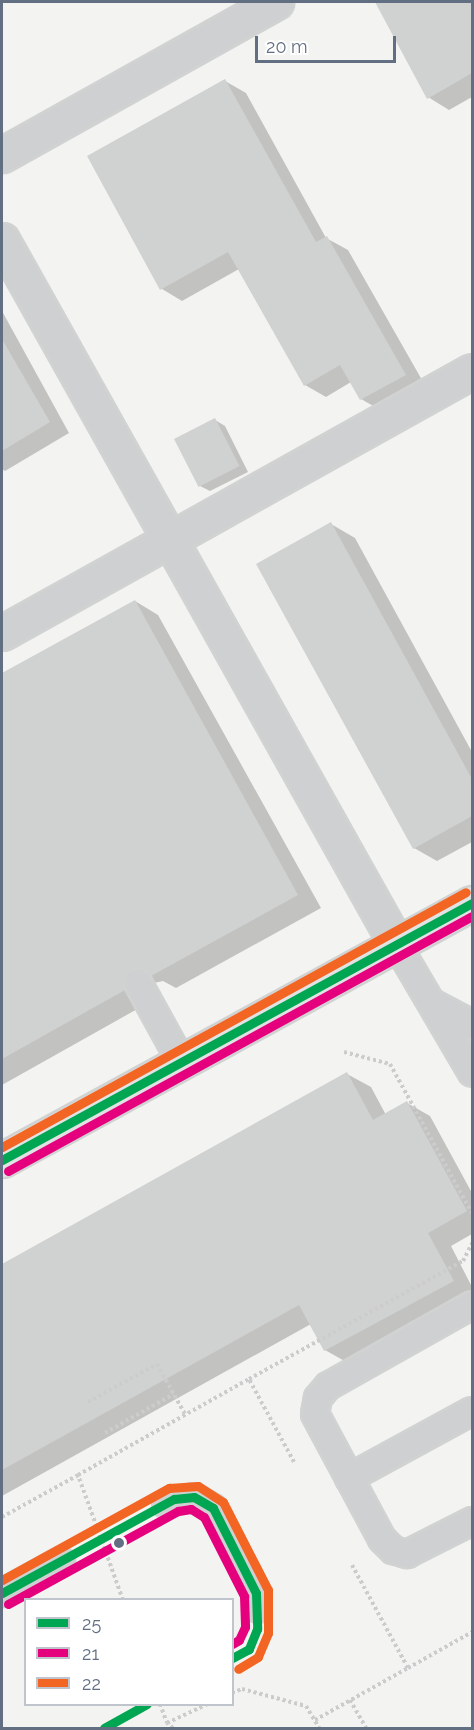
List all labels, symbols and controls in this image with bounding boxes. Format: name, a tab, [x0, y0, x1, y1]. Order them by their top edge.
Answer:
scale bar	[258, 24, 399, 62]
text: 20 m	[266, 36, 308, 57]
unlabelled marker	[113, 1537, 125, 1549]
legend	[24, 1598, 234, 1706]
text: 25	[82, 1613, 101, 1634]
text: 21	[82, 1643, 99, 1664]
text: 22	[82, 1673, 101, 1694]

